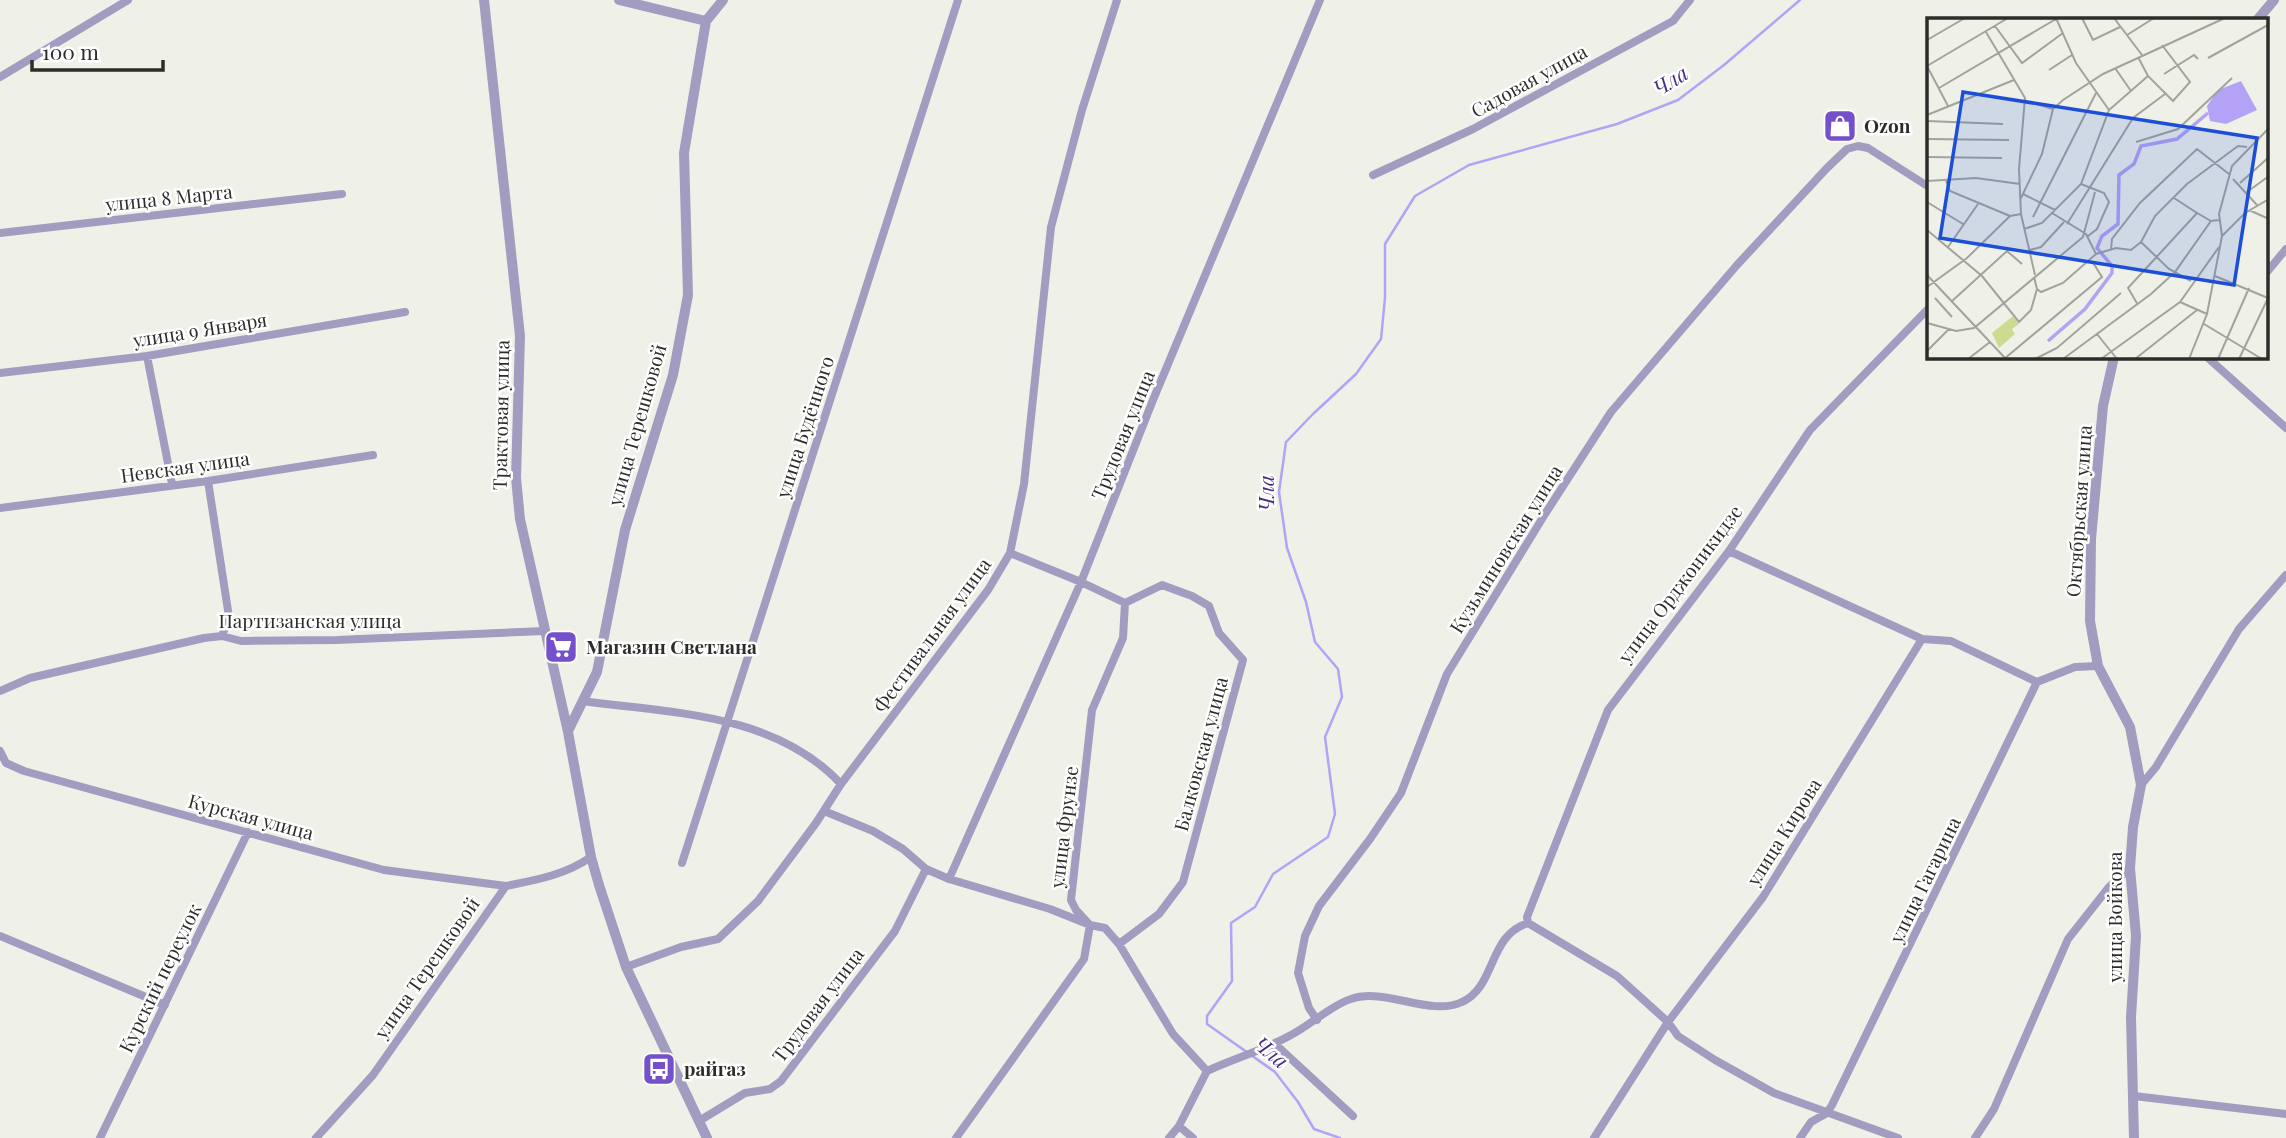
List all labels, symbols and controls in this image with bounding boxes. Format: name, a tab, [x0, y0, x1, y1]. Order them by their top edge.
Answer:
inset map	[1927, 18, 2268, 359]
scale bar	[32, 28, 163, 72]
text: 100 m	[42, 37, 99, 65]
street label: Садовая улица	[1466, 37, 1592, 123]
water label: Чла	[1647, 58, 1693, 101]
shop icon: Ozon	[1821, 107, 1859, 145]
place label: Ozon	[1864, 112, 1911, 138]
street label: улица 8 Марта	[103, 177, 234, 217]
street label: улица 9 Января	[130, 306, 269, 353]
street label: Трактовая улица	[486, 339, 514, 490]
street label: улица Терешковой	[600, 341, 672, 510]
street label: улица Будённого	[769, 352, 839, 502]
street label: Трудовая улица	[1084, 366, 1160, 503]
street label: Октябрьская улица	[2059, 423, 2097, 598]
street label: Невская улица	[119, 444, 251, 488]
street label: Кузьминовская улица	[1443, 459, 1568, 638]
water label: Чла	[1251, 475, 1279, 511]
street label: улица Орджоникидзе	[1611, 499, 1747, 669]
street label: Фестивальная улица	[866, 551, 996, 717]
street label: Партизанская улица	[219, 607, 402, 633]
supermarket icon: Магазин Светлана	[542, 628, 580, 666]
place label: Магазин Светлана	[586, 633, 757, 659]
street label: Балковская улица	[1167, 673, 1233, 834]
street label: улица Фрунзе	[1043, 764, 1083, 890]
street label: улица Кирова	[1739, 772, 1827, 891]
street label: Курская улица	[186, 787, 317, 845]
street label: улица Гагарина	[1882, 812, 1966, 948]
street label: улица Войкова	[2101, 851, 2127, 984]
street label: улица Терешковой	[367, 891, 485, 1044]
street label: Курский переулок	[112, 899, 206, 1056]
street label: Трудовая улица	[766, 941, 869, 1067]
water label: Чла	[1249, 1029, 1295, 1074]
bus stop icon: райгаз	[640, 1050, 678, 1088]
place label: райгаз	[684, 1055, 746, 1081]

